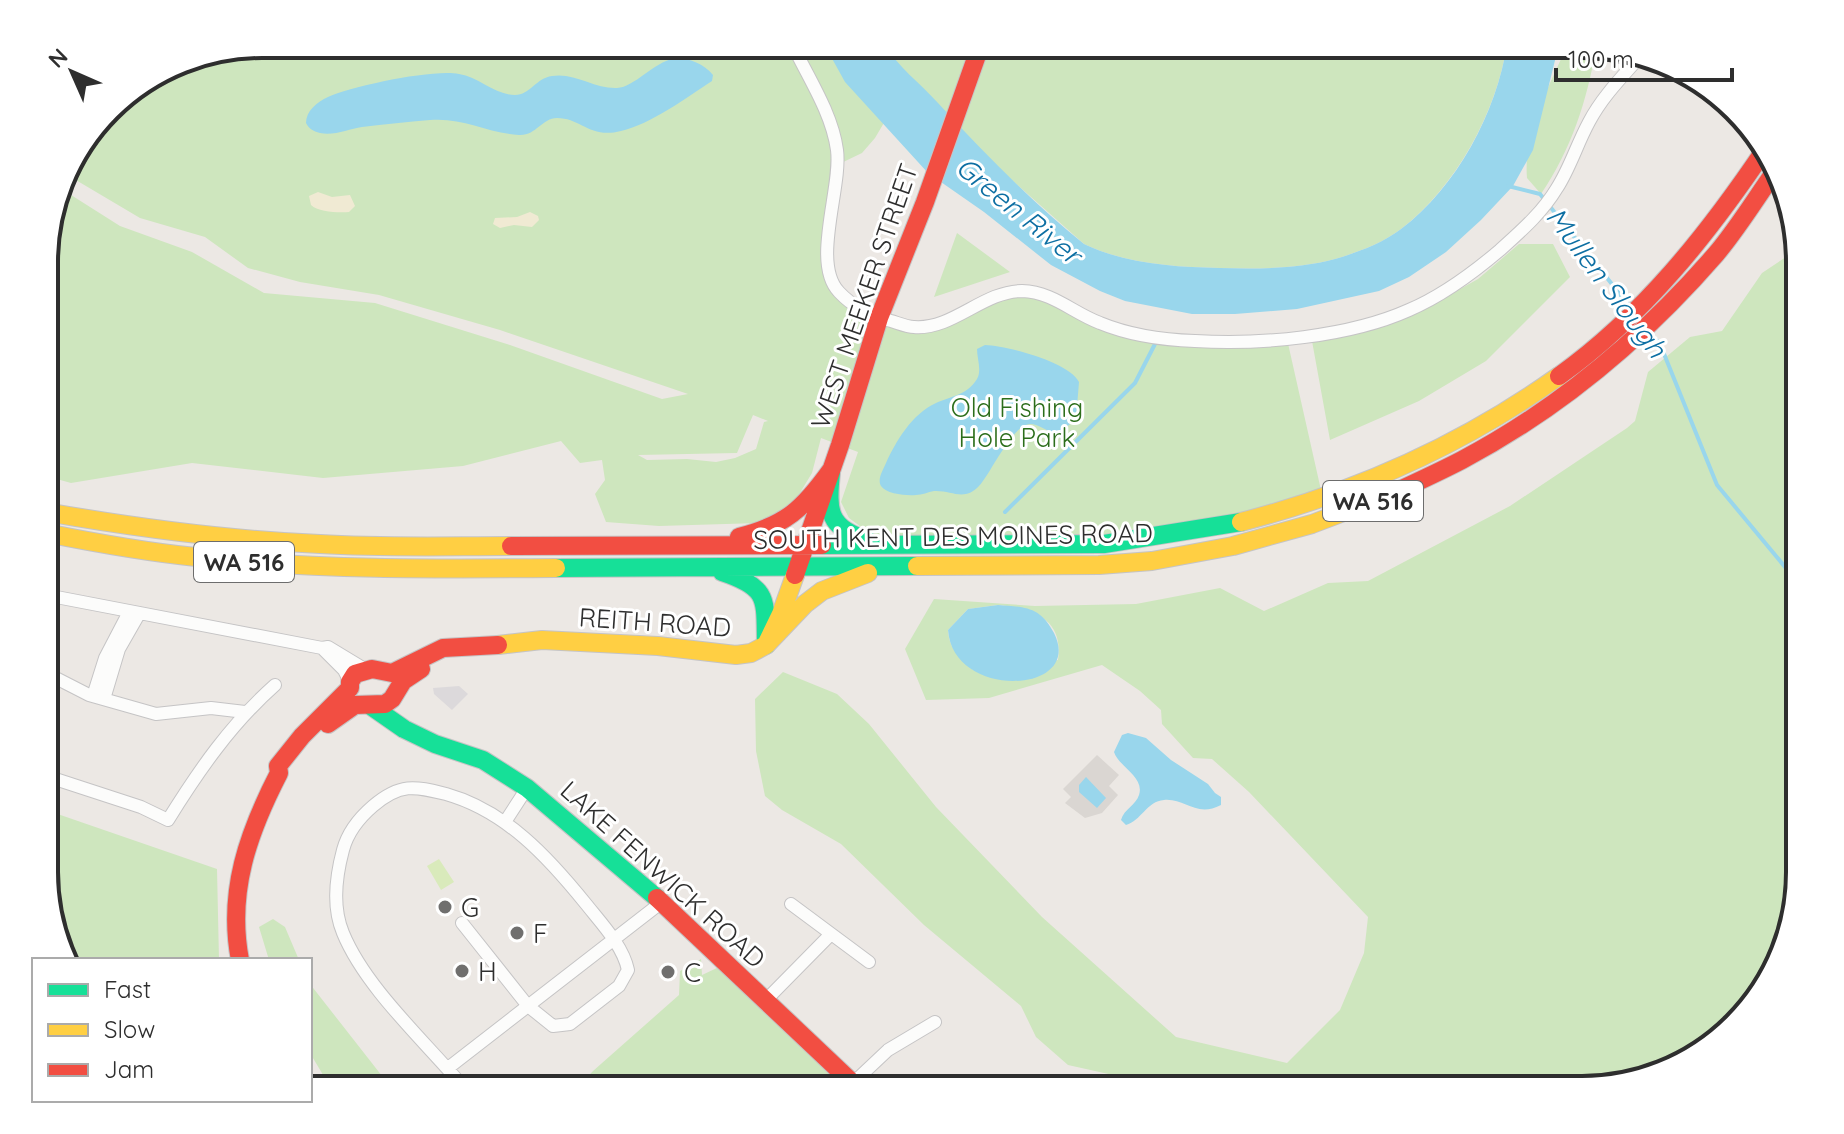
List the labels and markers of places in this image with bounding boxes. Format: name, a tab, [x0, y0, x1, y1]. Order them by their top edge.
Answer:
place label: G	[461, 891, 479, 924]
marker: G	[436, 898, 454, 916]
place label: F	[533, 917, 548, 950]
marker: F	[508, 924, 526, 942]
place label: H	[478, 955, 497, 988]
place label: C	[684, 956, 701, 988]
marker: H	[453, 962, 471, 980]
marker: C	[659, 963, 677, 981]

